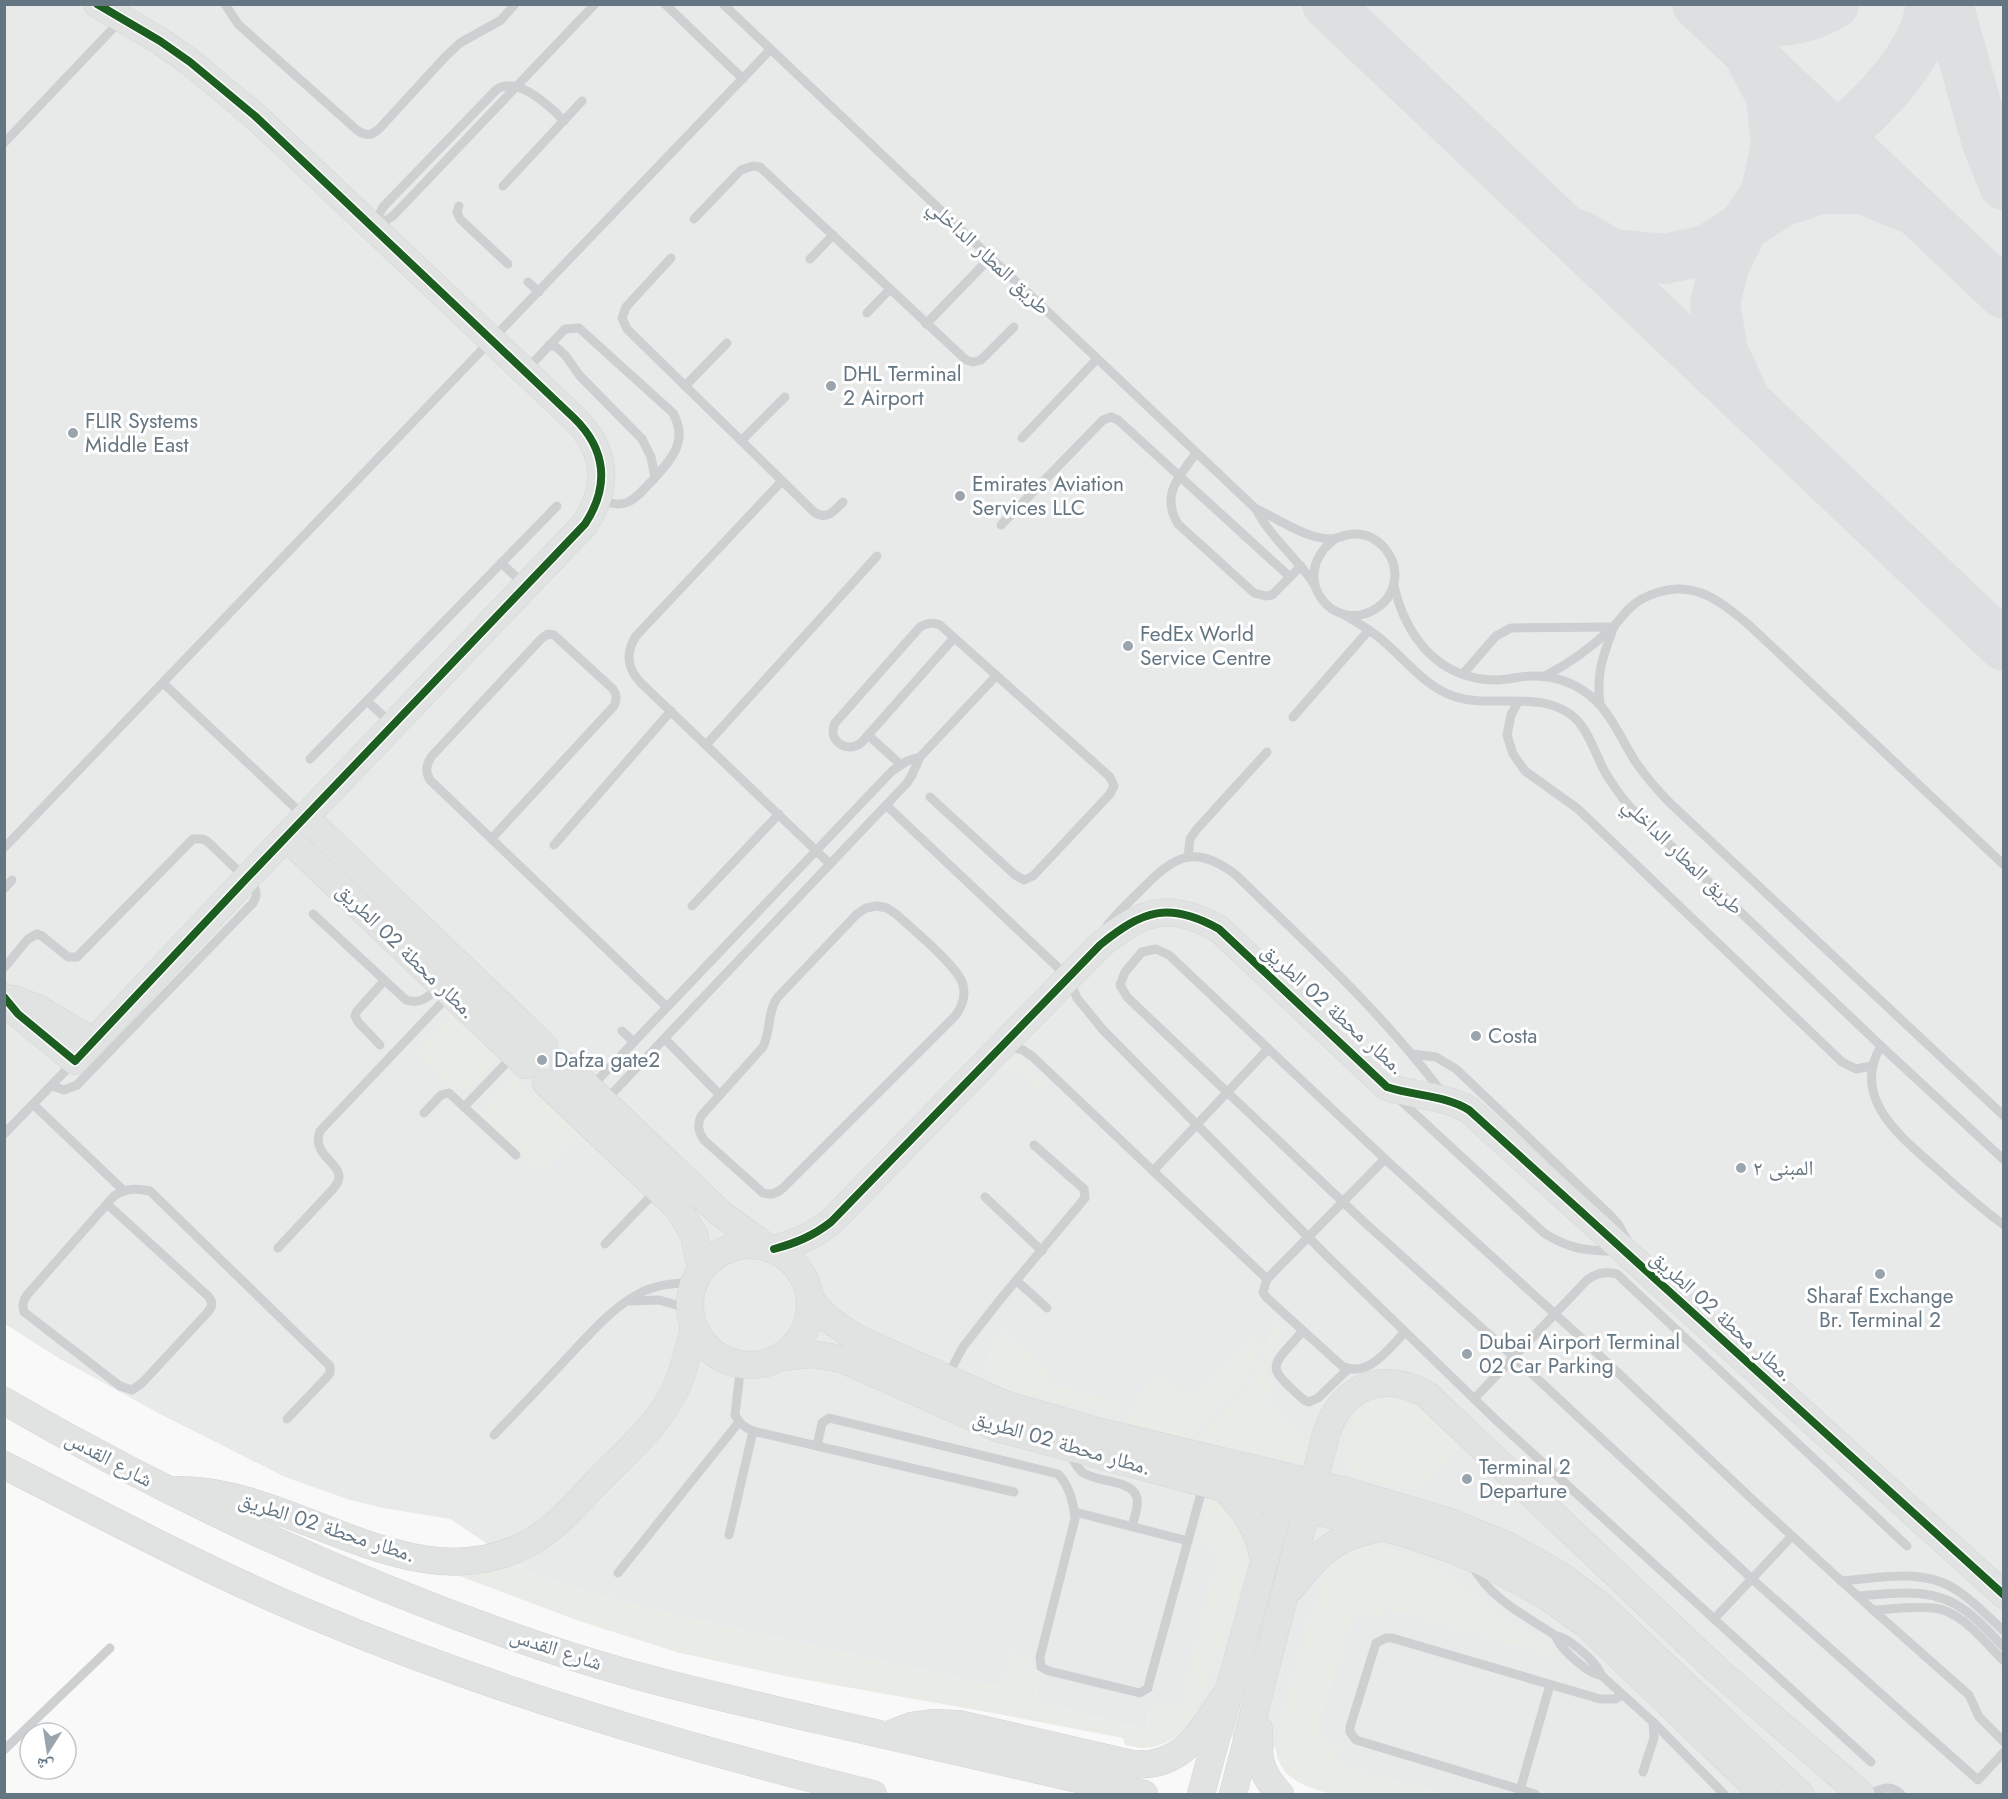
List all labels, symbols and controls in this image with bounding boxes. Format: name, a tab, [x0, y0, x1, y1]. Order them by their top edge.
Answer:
street label: طريق المطار الداخلي	[920, 192, 1057, 323]
place label: DHL Terminal 2 Airport	[843, 359, 962, 413]
marker: DHL Terminal 2 Airport	[824, 379, 838, 393]
place label: FLIR Systems Middle East	[85, 406, 198, 460]
marker: FLIR Systems Middle East	[66, 426, 80, 440]
place label: Emirates Aviation Services LLC	[972, 469, 1124, 523]
marker: Emirates Aviation Services LLC	[953, 489, 967, 503]
place label: FedEx World Service Centre	[1140, 619, 1271, 673]
marker: FedEx World Service Centre	[1121, 639, 1135, 653]
street label: طريق المطار الداخلي	[1615, 790, 1750, 923]
street label: مطار محطة 02 الطريق.	[329, 876, 483, 1026]
street label: مطار محطة 02 الطريق.	[1255, 936, 1411, 1082]
place label: Costa	[1488, 1021, 1537, 1051]
marker: Costa	[1469, 1029, 1483, 1043]
place label: Dafza gate2	[554, 1045, 660, 1075]
marker: Dafza gate2	[535, 1053, 549, 1067]
place label: المبنى ٢	[1753, 1153, 1814, 1183]
marker: المبنى ٢	[1734, 1161, 1748, 1175]
street label: مطار محطة 02 الطريق.	[1644, 1243, 1800, 1389]
marker: Sharaf Exchange Br. Terminal 2	[1873, 1267, 1887, 1281]
place label: Sharaf Exchange Br. Terminal 2	[1806, 1281, 1954, 1335]
place label: Dubai Airport Terminal 02 Car Parking	[1479, 1327, 1680, 1381]
marker: Dubai Airport Terminal 02 Car Parking	[1460, 1347, 1474, 1361]
street label: مطار محطة 02 الطريق.	[969, 1403, 1155, 1483]
street label: شارع القدس	[60, 1423, 158, 1495]
place label: Terminal 2 Departure	[1479, 1452, 1571, 1506]
marker: Terminal 2 Departure	[1460, 1472, 1474, 1486]
street label: مطار محطة 02 الطريق.	[235, 1484, 419, 1570]
street label: شارع القدس	[506, 1620, 606, 1678]
north arrow	[18, 1721, 78, 1781]
text: ش	[34, 1752, 56, 1778]

